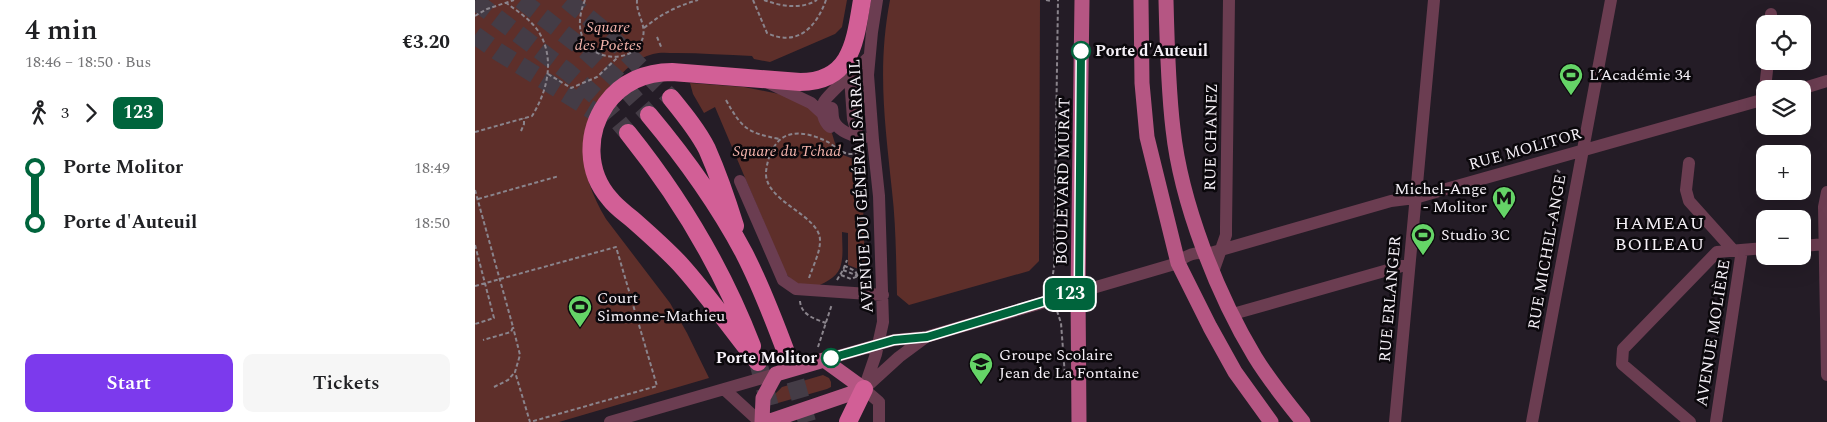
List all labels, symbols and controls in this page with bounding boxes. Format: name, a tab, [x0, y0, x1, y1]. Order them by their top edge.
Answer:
text: 4 min	[25, 9, 98, 52]
park label: Square des Poètes	[575, 15, 642, 57]
map controls	[1756, 15, 1811, 265]
button: locate	[1756, 15, 1811, 70]
text: €3.20	[402, 28, 450, 57]
place label: Porte d'Auteuil	[1095, 39, 1208, 63]
marker: Porte d'Auteuil	[1071, 41, 1091, 61]
text: 18:46 – 18:50 · Bus	[25, 50, 151, 74]
street label: AVENUE DU GÉNÉRAL SARRAIL	[842, 58, 880, 314]
sports icon: L’Académie 34	[1558, 62, 1584, 96]
place label: L’Académie 34	[1589, 63, 1691, 87]
button: layers	[1756, 80, 1811, 135]
street label: RUE CHANEZ	[1198, 83, 1224, 191]
street label: BOULEVARD MURAT	[1050, 97, 1076, 265]
icon: walk	[25, 99, 53, 127]
icon: forward	[77, 99, 105, 127]
text: 123	[123, 99, 153, 126]
text: 3	[61, 101, 69, 125]
street label: RUE MOLITOR	[1466, 121, 1585, 177]
park label: Square du Tchad	[733, 139, 841, 163]
button: +	[1756, 145, 1811, 200]
text: Porte Molitor	[63, 153, 183, 182]
text: 18:49	[414, 156, 450, 180]
street label: RUE MICHEL-ANGE	[1522, 172, 1572, 332]
place label: Michel-Ange - Molitor	[1394, 177, 1487, 219]
metro station icon: Michel-Ange - Molitor	[1491, 185, 1517, 219]
text: Porte d'Auteuil	[63, 208, 197, 237]
district label: HAMEAU BOILEAU	[1615, 210, 1705, 258]
button: −	[1756, 210, 1811, 265]
text: 18:50	[414, 211, 450, 235]
sports icon: Studio 3C	[1410, 222, 1436, 256]
place label: Studio 3C	[1441, 223, 1511, 247]
street label: RUE ERLANGER	[1373, 235, 1408, 363]
street label: AVENUE MOLIÈRE	[1690, 258, 1736, 408]
line badge: 123	[1041, 278, 1099, 310]
text: 123	[1055, 280, 1085, 307]
place label: Court Simonne-Mathieu	[597, 286, 725, 328]
sports icon: Court Simonne-Mathieu	[567, 294, 593, 328]
place label: Groupe Scolaire Jean de La Fontaine	[999, 343, 1139, 385]
place label: Porte Molitor	[716, 346, 817, 370]
marker: Porte Molitor	[821, 348, 841, 368]
school or university icon: Groupe Scolaire Jean de La Fontaine	[968, 351, 994, 385]
button: Start	[25, 354, 233, 412]
button: Tickets	[243, 354, 450, 412]

